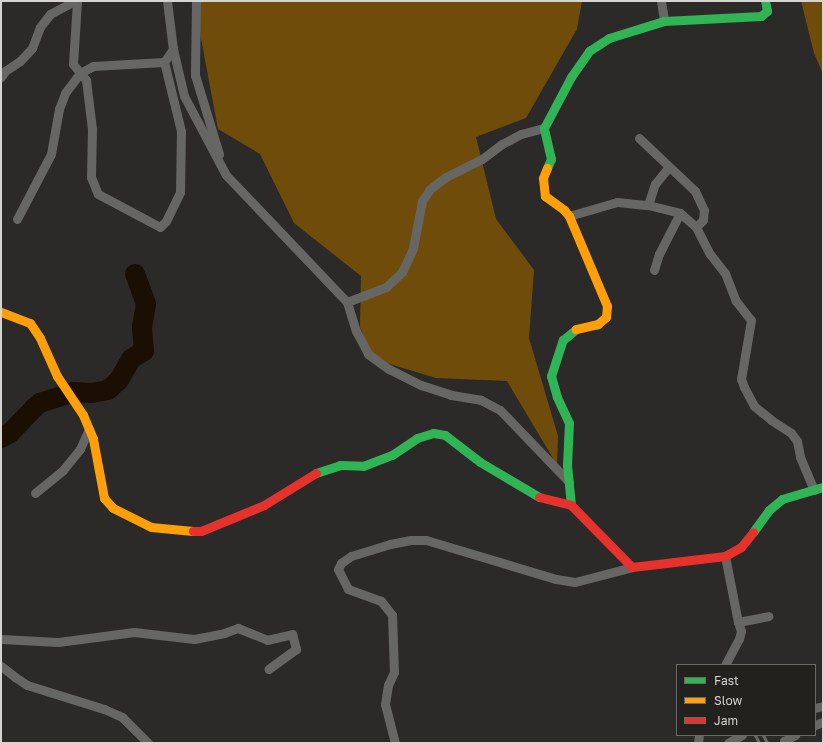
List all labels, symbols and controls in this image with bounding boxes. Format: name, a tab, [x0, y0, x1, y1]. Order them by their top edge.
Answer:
legend	[676, 664, 816, 736]
text: Fast	[714, 673, 739, 688]
text: Slow	[714, 693, 742, 708]
text: Jam	[714, 713, 738, 728]

